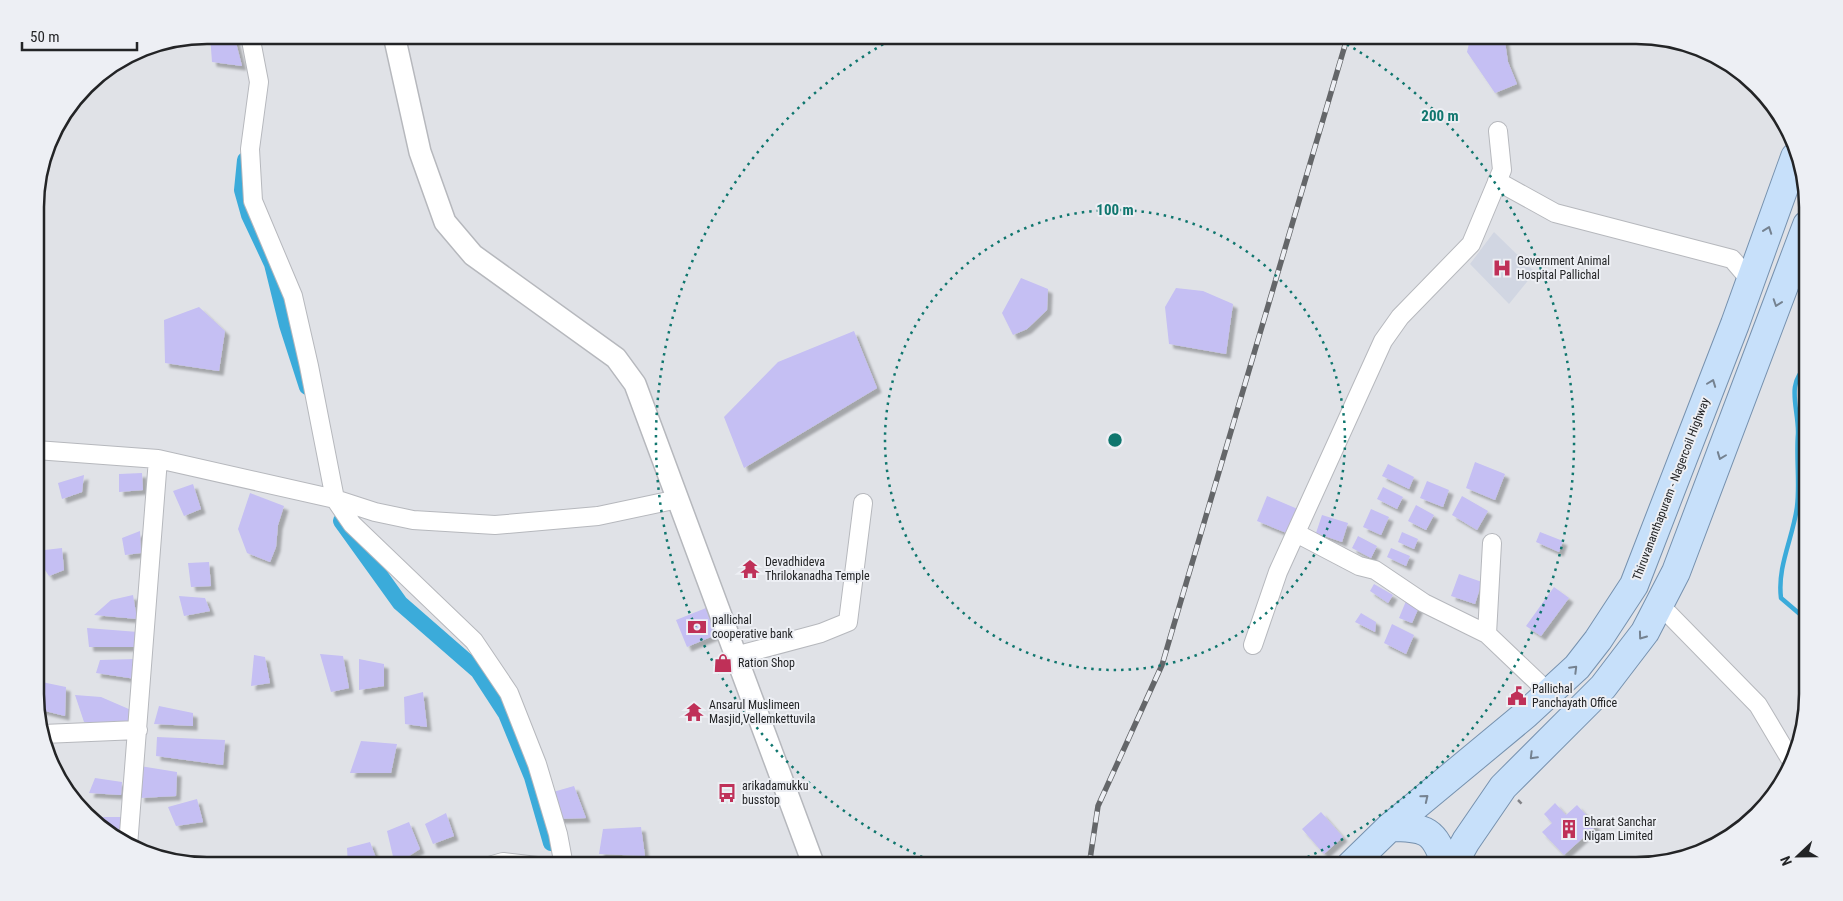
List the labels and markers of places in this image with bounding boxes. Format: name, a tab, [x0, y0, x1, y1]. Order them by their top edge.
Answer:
place label: Government Animal Hospital Pallichal	[1517, 254, 1610, 282]
hospital icon: Government Animal Hospital Pallichal	[1491, 257, 1513, 279]
centre of rings	[1106, 431, 1124, 449]
place label: Devadhideva Thrilokanadha Temple	[765, 555, 870, 583]
temple icon: Devadhideva Thrilokanadha Temple	[739, 558, 761, 580]
place label: pallichal cooperative bank	[712, 613, 794, 641]
bank icon: pallichal cooperative bank	[686, 616, 708, 638]
shop icon: Ration Shop	[712, 652, 734, 674]
place label: Ration Shop	[738, 656, 795, 670]
place label: Pallichal Panchayath Office	[1532, 682, 1618, 710]
public building icon: Pallichal Panchayath Office	[1506, 685, 1528, 707]
place label: Ansarul Muslimeen Masjid,Vellemkettuvila	[709, 698, 816, 726]
temple icon: Ansarul Muslimeen Masjid,Vellemkettuvila	[683, 701, 705, 723]
place label: arikadamukku busstop	[742, 779, 809, 807]
bus stop icon: arikadamukku busstop	[716, 782, 738, 804]
place label: Bharat Sanchar Nigam Limited	[1584, 815, 1656, 843]
building icon: Bharat Sanchar Nigam Limited	[1558, 818, 1580, 840]

